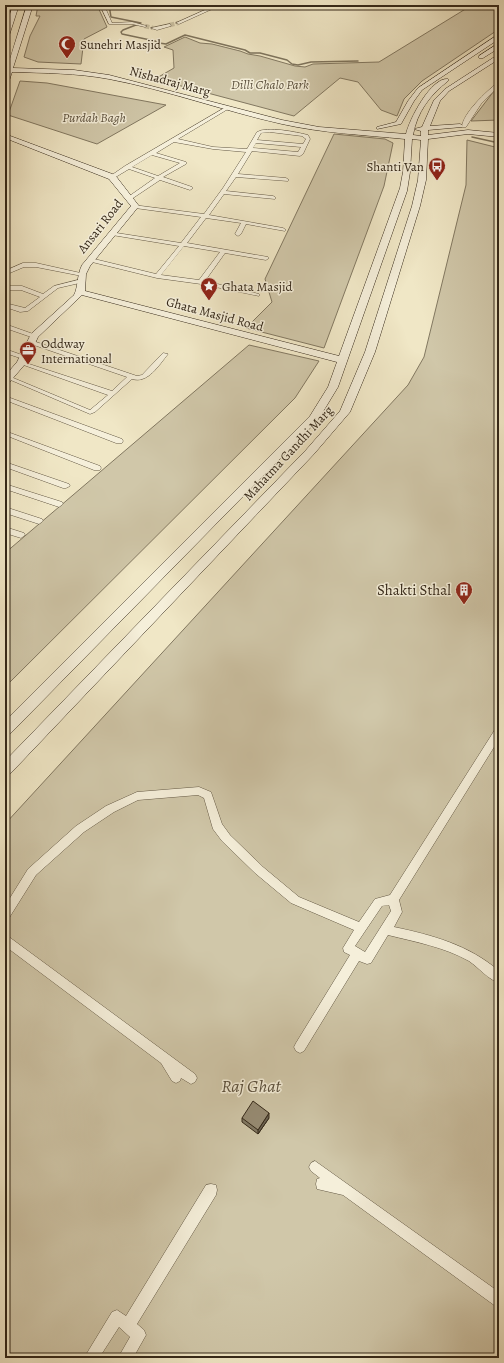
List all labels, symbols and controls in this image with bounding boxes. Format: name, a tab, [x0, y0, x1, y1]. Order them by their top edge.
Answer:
mosque icon: Sunehri Masjid	[57, 34, 77, 59]
place label: Sunehri Masjid	[80, 36, 161, 53]
street label: Nishadraj Marg	[128, 62, 213, 100]
park label: Dilli Chalo Park	[231, 76, 309, 93]
park label: Purdah Bagh	[62, 109, 126, 126]
bus stop icon: Shanti Van	[427, 156, 447, 181]
place label: Shanti Van	[367, 158, 424, 175]
street label: Ansari Road	[73, 196, 126, 257]
place icon: Ghata Masjid	[199, 276, 219, 301]
place label: Ghata Masjid	[222, 278, 293, 295]
street label: Ghata Masjid Road	[164, 293, 266, 335]
place label: Oddway International	[41, 335, 112, 367]
office icon: Oddway International	[18, 340, 38, 365]
street label: Mahatma Gandhi Marg	[239, 402, 337, 504]
place label: Shakti Sthal	[377, 580, 451, 600]
building icon: Shakti Sthal	[454, 580, 474, 605]
park label: Raj Ghat	[221, 1074, 282, 1098]

